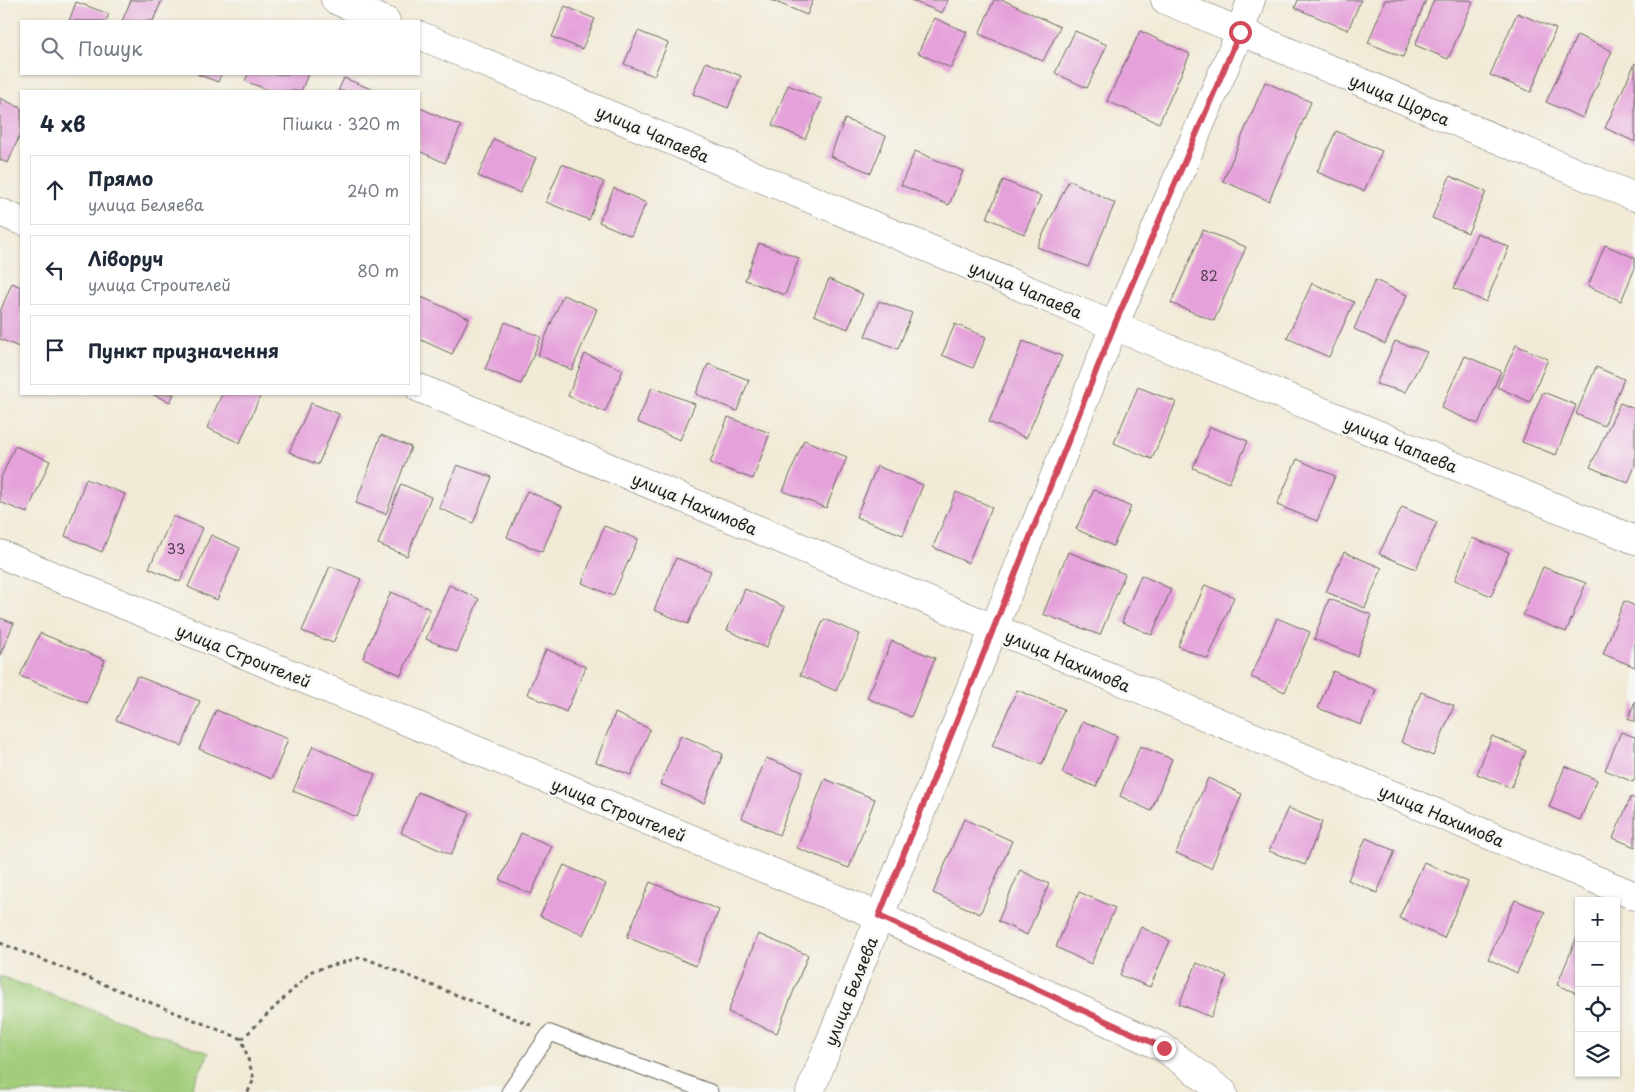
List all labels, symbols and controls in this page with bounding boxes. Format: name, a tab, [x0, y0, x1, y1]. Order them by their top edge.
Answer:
search box	[20, 20, 420, 75]
route start	[1229, 21, 1252, 44]
icon: search	[38, 34, 66, 62]
text: Пошук	[78, 34, 143, 62]
street label: улица Щорса	[1346, 67, 1454, 131]
street label: улица Чапаева	[593, 98, 713, 168]
text: 4 хв	[40, 107, 86, 139]
text: Пішки · 320 m	[282, 111, 400, 135]
text: Прямо	[88, 164, 153, 192]
icon: ahead	[41, 176, 69, 204]
text: 240 m	[347, 178, 399, 202]
text: улица Беляева	[88, 192, 204, 216]
text: Ліворуч	[88, 244, 164, 272]
street label: улица Чапаева	[966, 254, 1086, 324]
icon: left	[41, 256, 69, 284]
text: 80 m	[357, 258, 399, 282]
house number: 82	[1200, 265, 1218, 286]
text: улица Строителей	[88, 272, 231, 296]
icon: arrive	[41, 336, 69, 364]
text: Пункт призначення	[88, 336, 279, 364]
street label: улица Чапаева	[1341, 410, 1461, 478]
street label: улица Нахимова	[629, 466, 761, 540]
house number: 33	[167, 538, 185, 559]
street label: улица Строителей	[173, 617, 315, 693]
street label: улица Нахимова	[1002, 623, 1134, 697]
street label: улица Строителей	[548, 771, 690, 847]
street label: улица Нахимова	[1376, 778, 1508, 852]
map controls	[1575, 897, 1620, 1077]
button: +	[1575, 897, 1620, 942]
street label: улица Беляева	[817, 933, 883, 1049]
button: −	[1575, 942, 1620, 987]
button: locate	[1575, 987, 1620, 1032]
button: layers	[1575, 1032, 1620, 1077]
route end	[1153, 1037, 1176, 1060]

